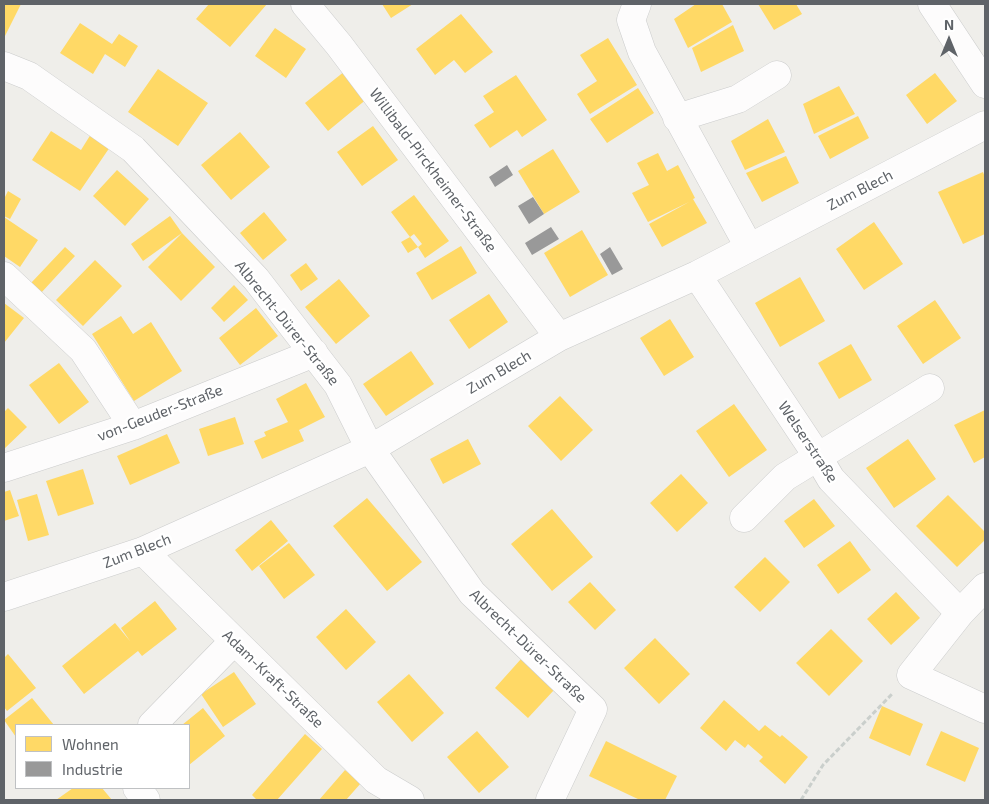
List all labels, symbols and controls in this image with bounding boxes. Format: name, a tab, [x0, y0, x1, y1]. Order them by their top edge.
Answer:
north arrow	[924, 15, 974, 65]
text: N	[944, 16, 954, 33]
street label: Willibald-Pirckheimer-Straße	[365, 85, 501, 255]
street label: Zum Blech	[824, 166, 896, 214]
street label: Albrecht-Dürer-Straße	[231, 257, 343, 389]
street label: Zum Blech	[464, 346, 534, 398]
street label: von-Geuder-Straße	[95, 381, 225, 445]
street label: Welserstraße	[774, 398, 842, 486]
street label: Zum Blech	[100, 530, 174, 572]
street label: Albrecht-Dürer-Straße	[466, 586, 590, 706]
street label: Adam-Kraft-Straße	[219, 626, 327, 732]
legend	[15, 724, 190, 789]
text: Wohnen	[62, 735, 119, 753]
text: Industrie	[62, 760, 123, 778]

